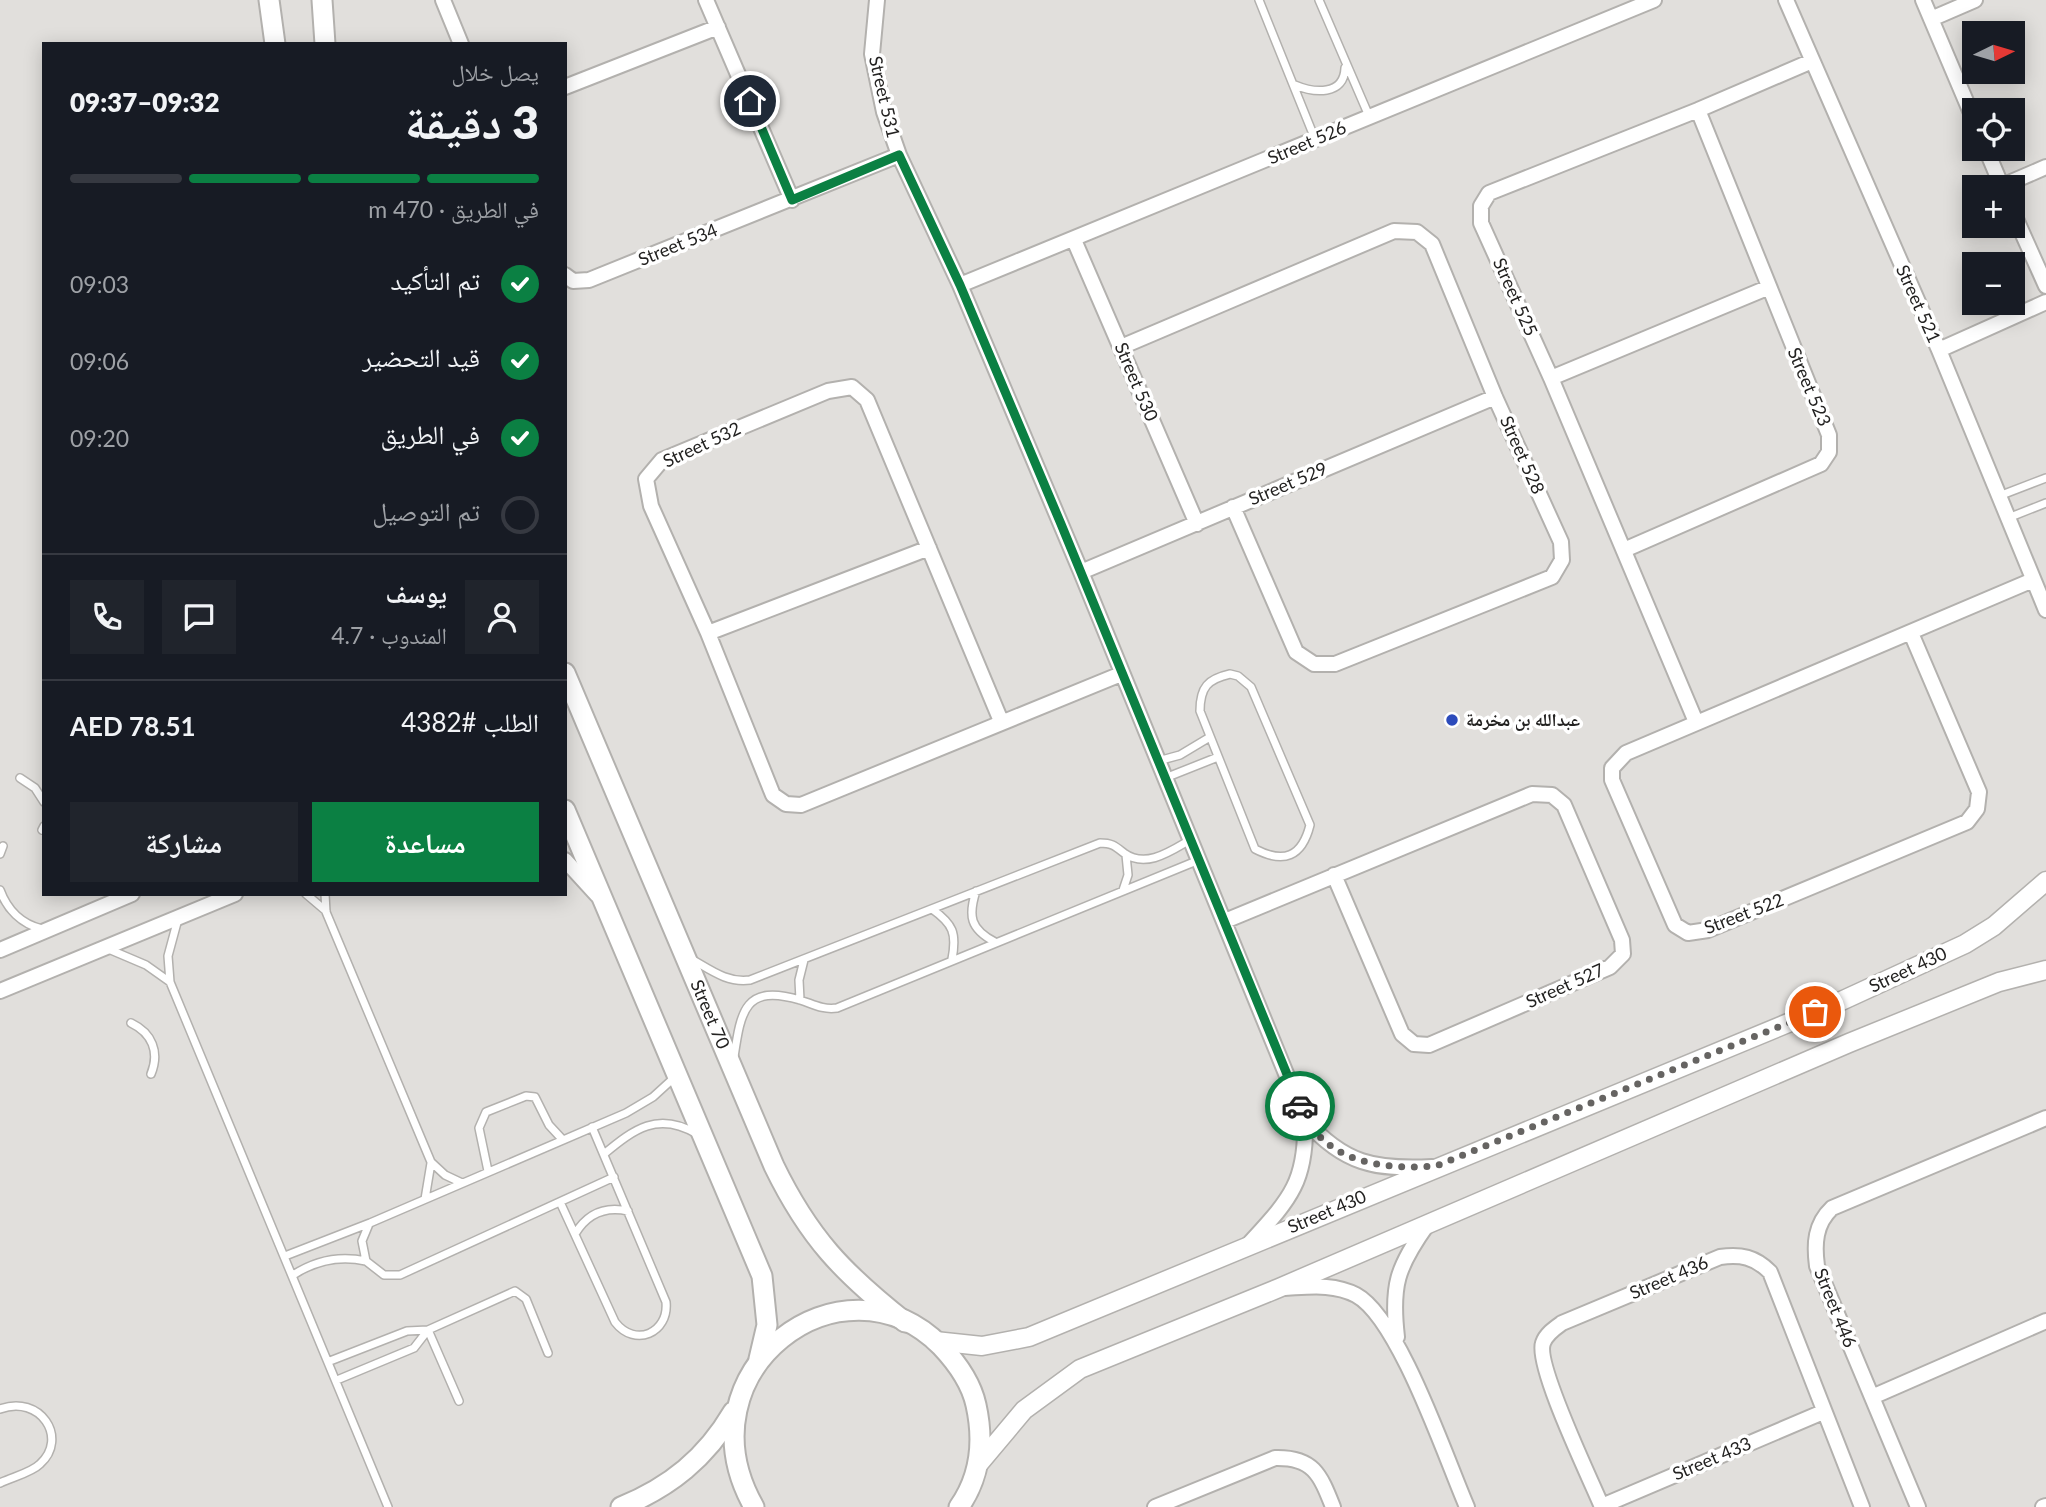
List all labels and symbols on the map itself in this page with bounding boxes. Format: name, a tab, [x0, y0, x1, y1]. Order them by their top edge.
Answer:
north arrow	[1962, 21, 2025, 84]
street label: Street 531	[865, 54, 905, 140]
pin	[720, 71, 780, 131]
street label: Street 526	[1264, 116, 1349, 168]
street label: Street 534	[635, 218, 720, 270]
street label: Street 525	[1489, 254, 1543, 339]
street label: Street 521	[1892, 261, 1946, 346]
street label: Street 530	[1111, 339, 1163, 424]
street label: Street 523	[1784, 344, 1836, 429]
street label: Street 528	[1496, 412, 1550, 497]
street label: Street 532	[659, 417, 744, 472]
street label: Street 529	[1245, 457, 1330, 509]
place label: عبدالله بن مخرمة	[1466, 708, 1580, 731]
marker: عبدالله بن مخرمة	[1444, 712, 1460, 728]
street label: Street 522	[1701, 888, 1786, 938]
street label: Street 430	[1865, 942, 1950, 997]
street label: Street 527	[1522, 958, 1607, 1012]
street label: Street 70	[686, 976, 735, 1052]
pin	[1785, 982, 1845, 1042]
courier	[1265, 1071, 1335, 1141]
street label: Street 430	[1284, 1185, 1369, 1237]
street label: Street 436	[1626, 1251, 1711, 1303]
street label: Street 446	[1810, 1265, 1862, 1350]
street label: Street 433	[1669, 1432, 1754, 1484]

